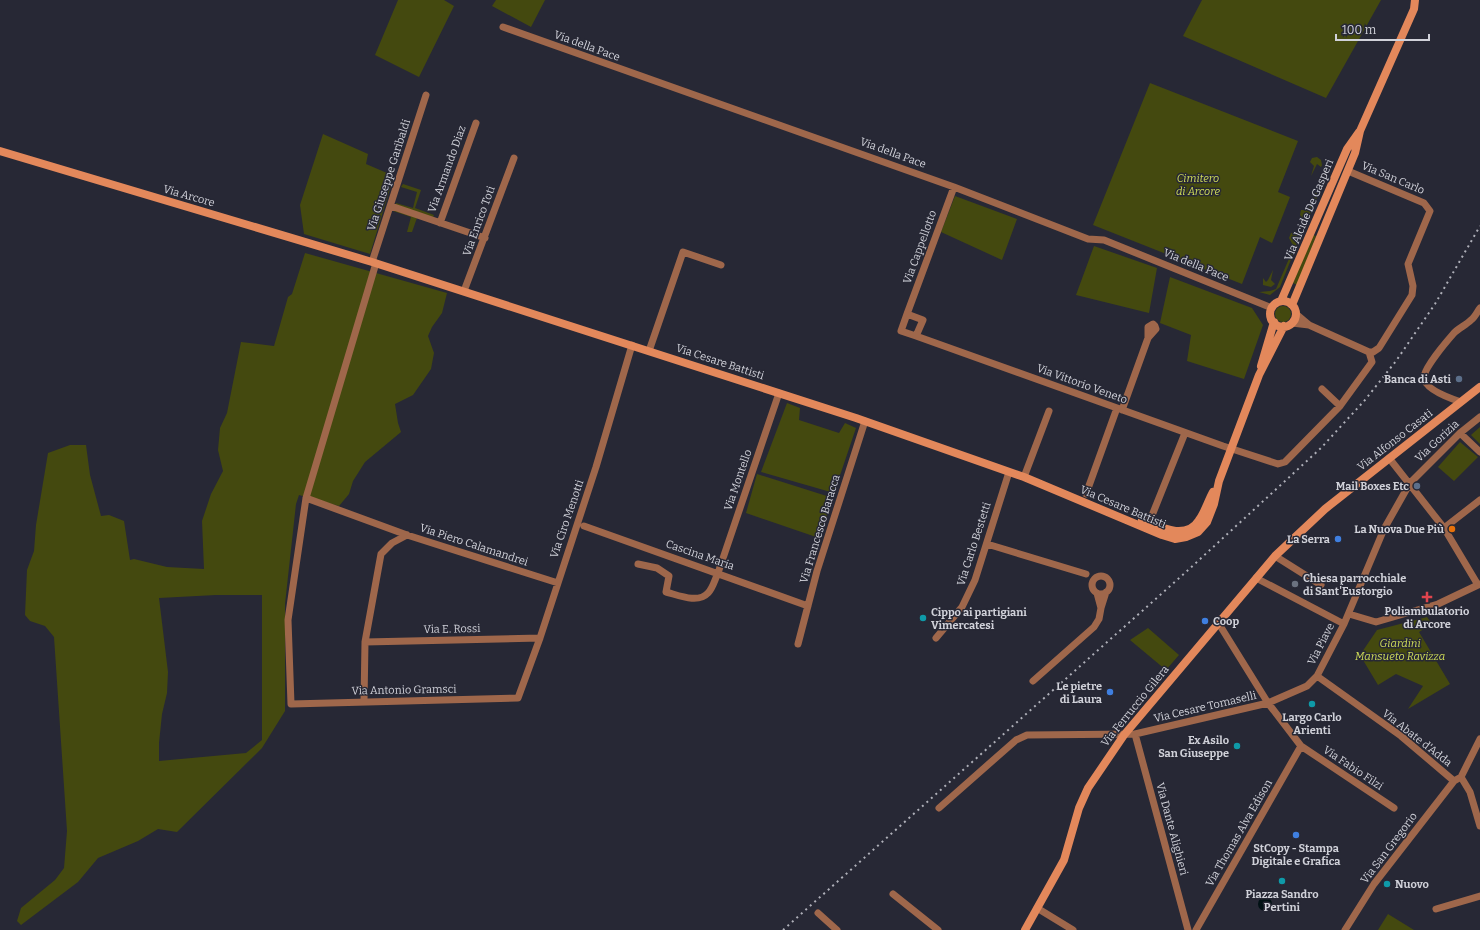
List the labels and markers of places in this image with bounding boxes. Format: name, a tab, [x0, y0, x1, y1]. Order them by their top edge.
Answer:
place label: Banca di Asti	[1384, 373, 1451, 386]
marker: Banca di Asti	[1454, 374, 1464, 384]
place label: Mail Boxes Etc	[1336, 480, 1409, 493]
marker: Mail Boxes Etc	[1412, 481, 1422, 491]
place label: La Nuova Due Più	[1354, 523, 1444, 536]
marker: La Nuova Due Più	[1447, 524, 1457, 534]
place label: La Serra	[1287, 533, 1331, 546]
marker: La Serra	[1333, 534, 1343, 544]
place label: Chiesa parrocchiale di Sant'Eustorgio	[1303, 572, 1406, 598]
marker: Chiesa parrocchiale di Sant'Eustorgio	[1290, 579, 1300, 589]
marker: Poliambulatorio di Arcore	[1421, 591, 1433, 603]
place label: Poliambulatorio di Arcore	[1385, 605, 1469, 631]
place label: Cippo ai partigiani Vimercatesi	[931, 606, 1027, 632]
marker: Cippo ai partigiani Vimercatesi	[918, 613, 928, 623]
place label: Coop	[1213, 615, 1239, 628]
marker: Coop	[1200, 616, 1210, 626]
place label: Le pietre di Laura	[1056, 680, 1103, 706]
marker: Le pietre di Laura	[1105, 687, 1115, 697]
marker: Largo Carlo Arienti	[1307, 699, 1317, 709]
place label: Largo Carlo Arienti	[1282, 711, 1342, 737]
place label: Ex Asilo San Giuseppe	[1158, 734, 1229, 760]
marker: Ex Asilo San Giuseppe	[1232, 741, 1242, 751]
marker: StCopy - Stampa Digitale e Grafica	[1291, 830, 1301, 840]
place label: StCopy - Stampa Digitale e Grafica	[1252, 842, 1341, 868]
marker: Piazza Sandro Pertini	[1277, 876, 1287, 886]
place label: Nuovo	[1395, 878, 1429, 891]
marker: Nuovo	[1382, 879, 1392, 889]
place label: Piazza Sandro Pertini	[1245, 888, 1319, 914]

